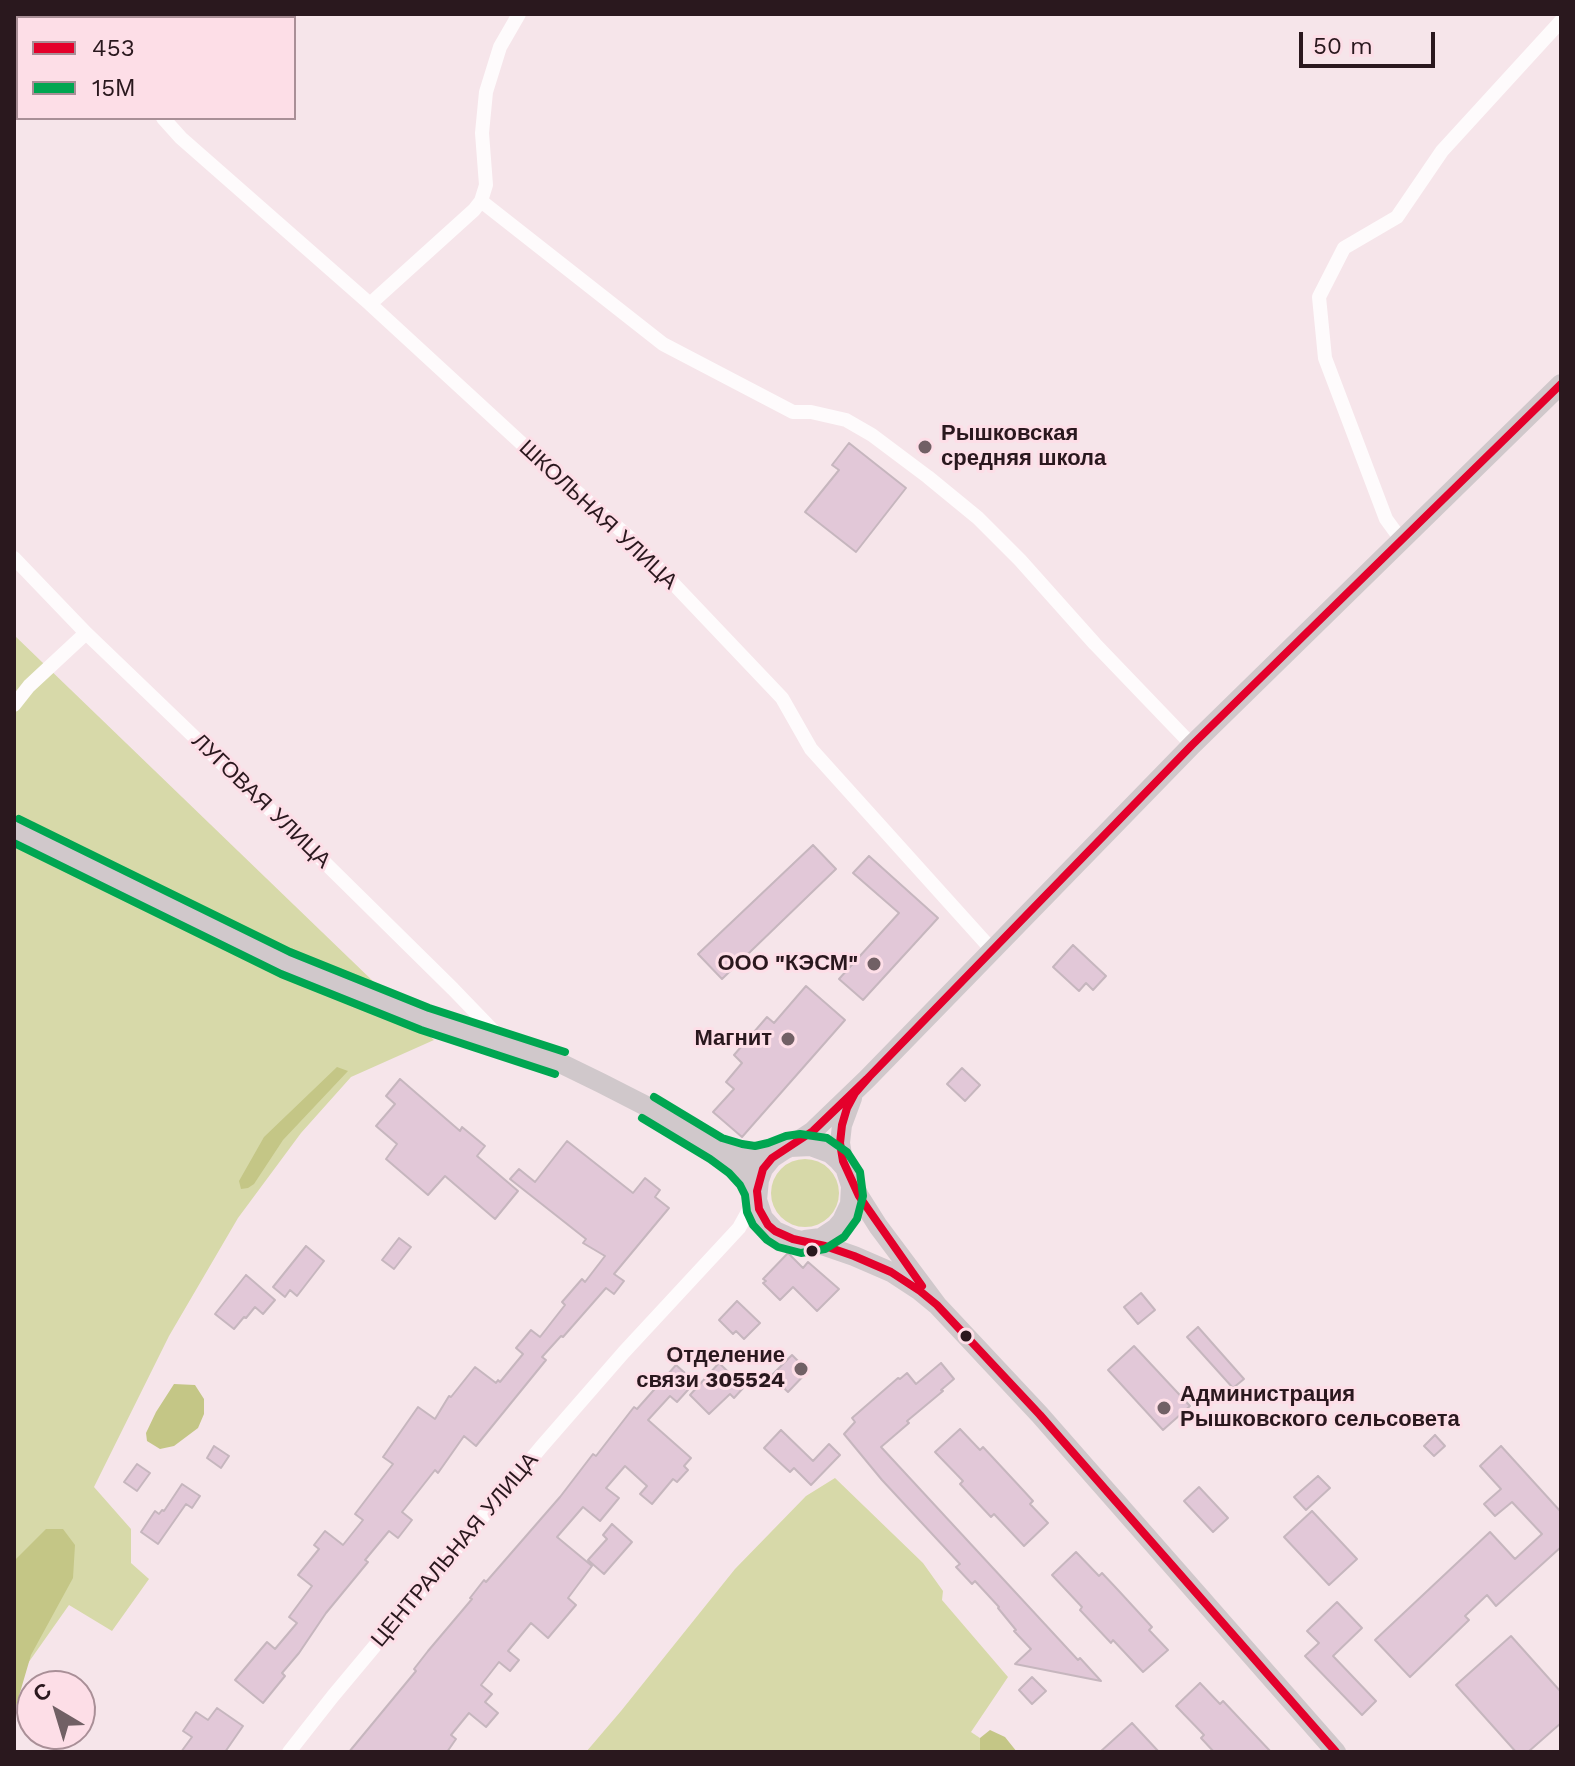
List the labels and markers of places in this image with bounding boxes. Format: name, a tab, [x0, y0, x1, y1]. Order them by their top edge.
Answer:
place label: Рышковская средняя школа	[941, 421, 1106, 472]
marker: Рышковская средняя школа	[916, 438, 934, 456]
place label: ООО "КЭСМ"	[717, 951, 858, 977]
marker: ООО "КЭСМ"	[865, 955, 883, 973]
place label: Магнит	[694, 1026, 772, 1052]
marker: Магнит	[779, 1030, 797, 1048]
unlabelled marker	[804, 1243, 820, 1259]
unlabelled marker	[958, 1328, 974, 1344]
place label: Отделение связи 305524	[636, 1343, 785, 1394]
marker: Отделение связи 305524	[792, 1360, 810, 1378]
place label: Администрация Рышковского сельсовета	[1180, 1382, 1460, 1434]
marker: Администрация Рышковского сельсовета	[1155, 1399, 1173, 1417]

